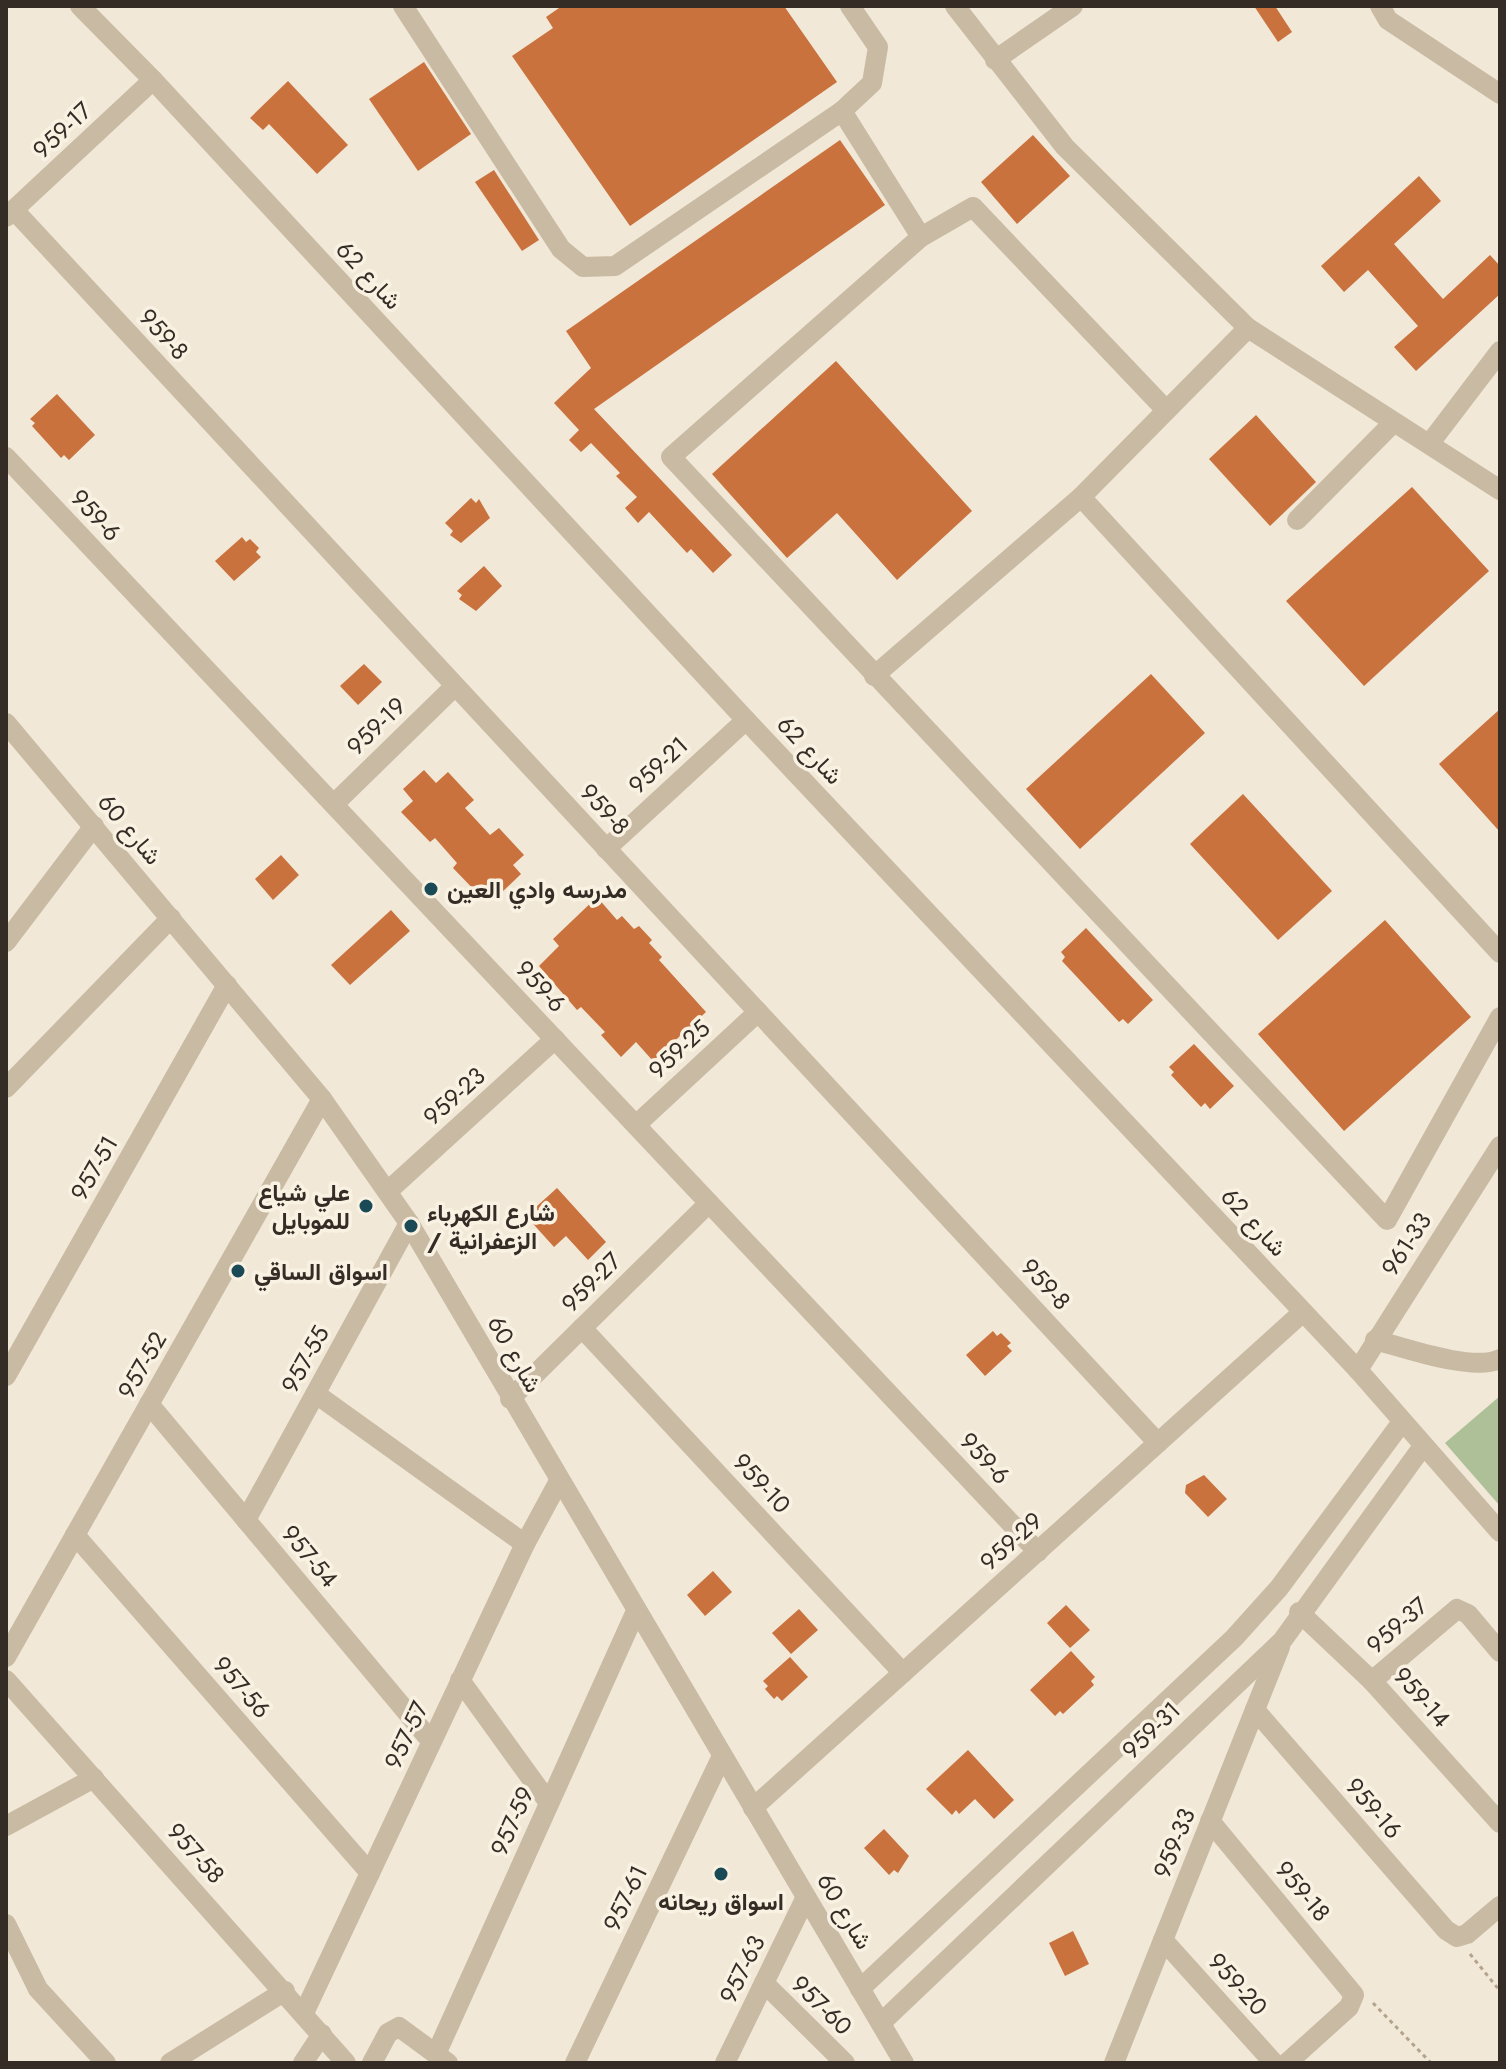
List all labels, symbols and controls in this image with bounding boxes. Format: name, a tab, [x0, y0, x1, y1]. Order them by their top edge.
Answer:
street label: 959-17	[25, 93, 100, 167]
street label: شارع 62	[328, 233, 410, 317]
street label: 959-8	[131, 300, 197, 368]
street label: 959-6	[63, 481, 129, 549]
street label: 959-19	[338, 689, 414, 763]
street label: شارع 62	[769, 708, 851, 792]
street label: 959-21	[620, 728, 696, 802]
street label: 959-8	[572, 775, 638, 843]
street label: شارع 60	[90, 786, 170, 872]
place label: مدرسه وادي العين	[447, 872, 627, 910]
marker: مدرسه وادي العين	[422, 880, 440, 898]
street label: 959-6	[508, 952, 574, 1020]
street label: 959-25	[640, 1011, 718, 1087]
street label: 959-23	[415, 1059, 493, 1133]
street label: 957-51	[62, 1129, 126, 1207]
place label: علي شياع للموبايل	[258, 1175, 350, 1238]
street label: شارع 62	[1213, 1180, 1295, 1264]
place label: شارع الكهرباء / الزعفرانية	[427, 1195, 555, 1258]
marker: علي شياع للموبايل	[357, 1197, 375, 1215]
street label: 961-33	[1372, 1205, 1440, 1283]
marker: شارع الكهرباء / الزعفرانية	[402, 1217, 420, 1235]
street label: 959-27	[553, 1244, 629, 1320]
street label: 959-8	[1013, 1250, 1079, 1318]
place label: اسواق الساقي	[254, 1254, 388, 1292]
marker: اسواق الساقي	[229, 1262, 247, 1280]
street label: شارع 60	[479, 1309, 551, 1399]
street label: 957-55	[272, 1319, 338, 1399]
street label: 957-52	[109, 1325, 175, 1405]
street label: 959-6	[952, 1424, 1018, 1492]
street label: 959-10	[725, 1445, 799, 1521]
street label: 959-29	[972, 1503, 1050, 1579]
street label: 957-54	[273, 1517, 347, 1595]
street label: 959-37	[1359, 1588, 1436, 1662]
street label: 957-56	[205, 1648, 279, 1726]
street label: 959-14	[1385, 1659, 1459, 1735]
street label: 959-31	[1114, 1693, 1188, 1767]
street label: 957-57	[375, 1695, 437, 1775]
street label: 959-16	[1338, 1770, 1410, 1846]
street label: 957-59	[481, 1781, 543, 1861]
street label: 959-33	[1144, 1803, 1204, 1883]
street label: 957-58	[159, 1815, 233, 1891]
street label: 959-18	[1267, 1853, 1339, 1929]
street label: 957-61	[594, 1859, 656, 1937]
marker: اسواق ريحانه	[712, 1865, 730, 1883]
street label: شارع 60	[808, 1866, 882, 1956]
place label: اسواق ريحانه	[658, 1884, 784, 1919]
street label: 957-63	[711, 1929, 773, 2009]
street label: 959-20	[1200, 1945, 1276, 2023]
street label: 957-60	[784, 1967, 860, 2043]

